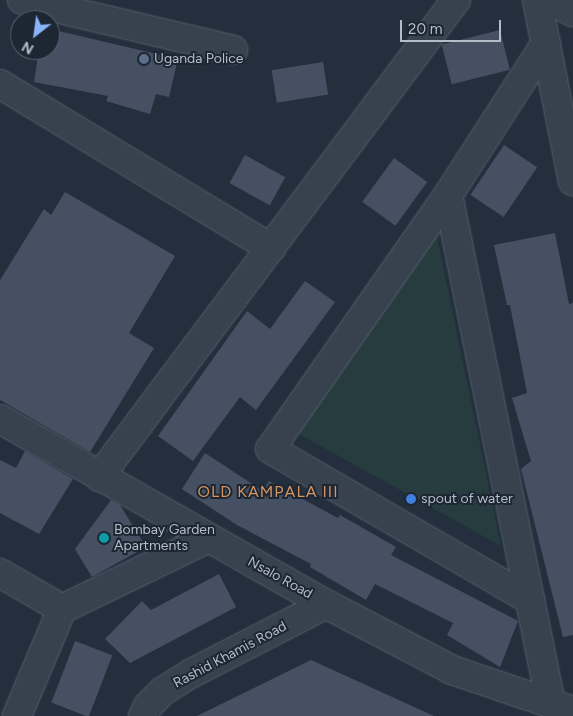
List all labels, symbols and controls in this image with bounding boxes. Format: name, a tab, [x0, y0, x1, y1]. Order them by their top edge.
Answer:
north arrow	[10, 10, 60, 60]
scale bar	[403, 10, 504, 42]
text: 20 m	[408, 20, 442, 38]
text: N	[19, 37, 37, 58]
place label: Uganda Police	[154, 51, 244, 67]
marker: Uganda Police	[138, 53, 150, 65]
district label: OLD KAMPALA III	[196, 482, 340, 502]
place label: spout of water	[421, 491, 513, 507]
marker: spout of water	[405, 493, 417, 505]
place label: Bombay Garden Apartments	[114, 522, 215, 554]
marker: Bombay Garden Apartments	[98, 532, 110, 544]
street label: Nsalo Road	[245, 553, 315, 603]
street label: Rashid Khamis Road	[170, 618, 290, 692]

